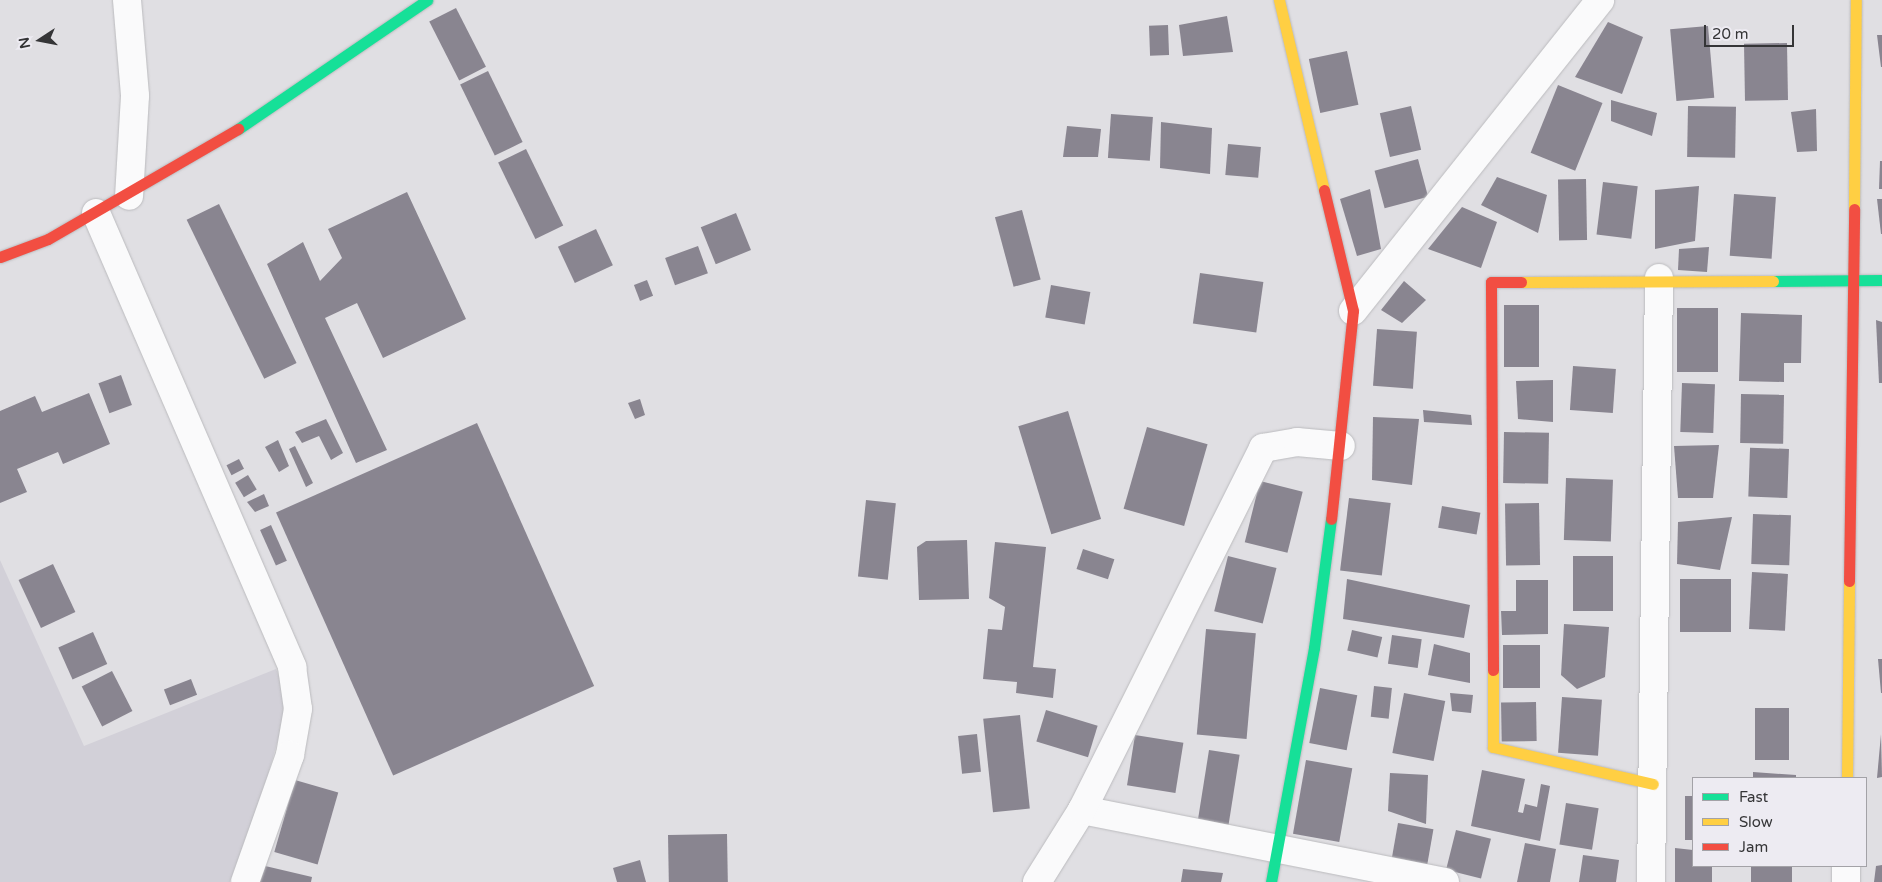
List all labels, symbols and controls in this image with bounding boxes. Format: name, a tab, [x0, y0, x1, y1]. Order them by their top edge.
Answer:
north arrow	[15, 15, 65, 65]
scale bar	[1707, 15, 1797, 47]
text: 20 m	[1712, 25, 1749, 43]
text: N	[15, 36, 34, 50]
legend	[1692, 777, 1867, 867]
text: Fast	[1739, 788, 1768, 806]
text: Slow	[1739, 813, 1773, 831]
text: Jam	[1739, 838, 1768, 856]

